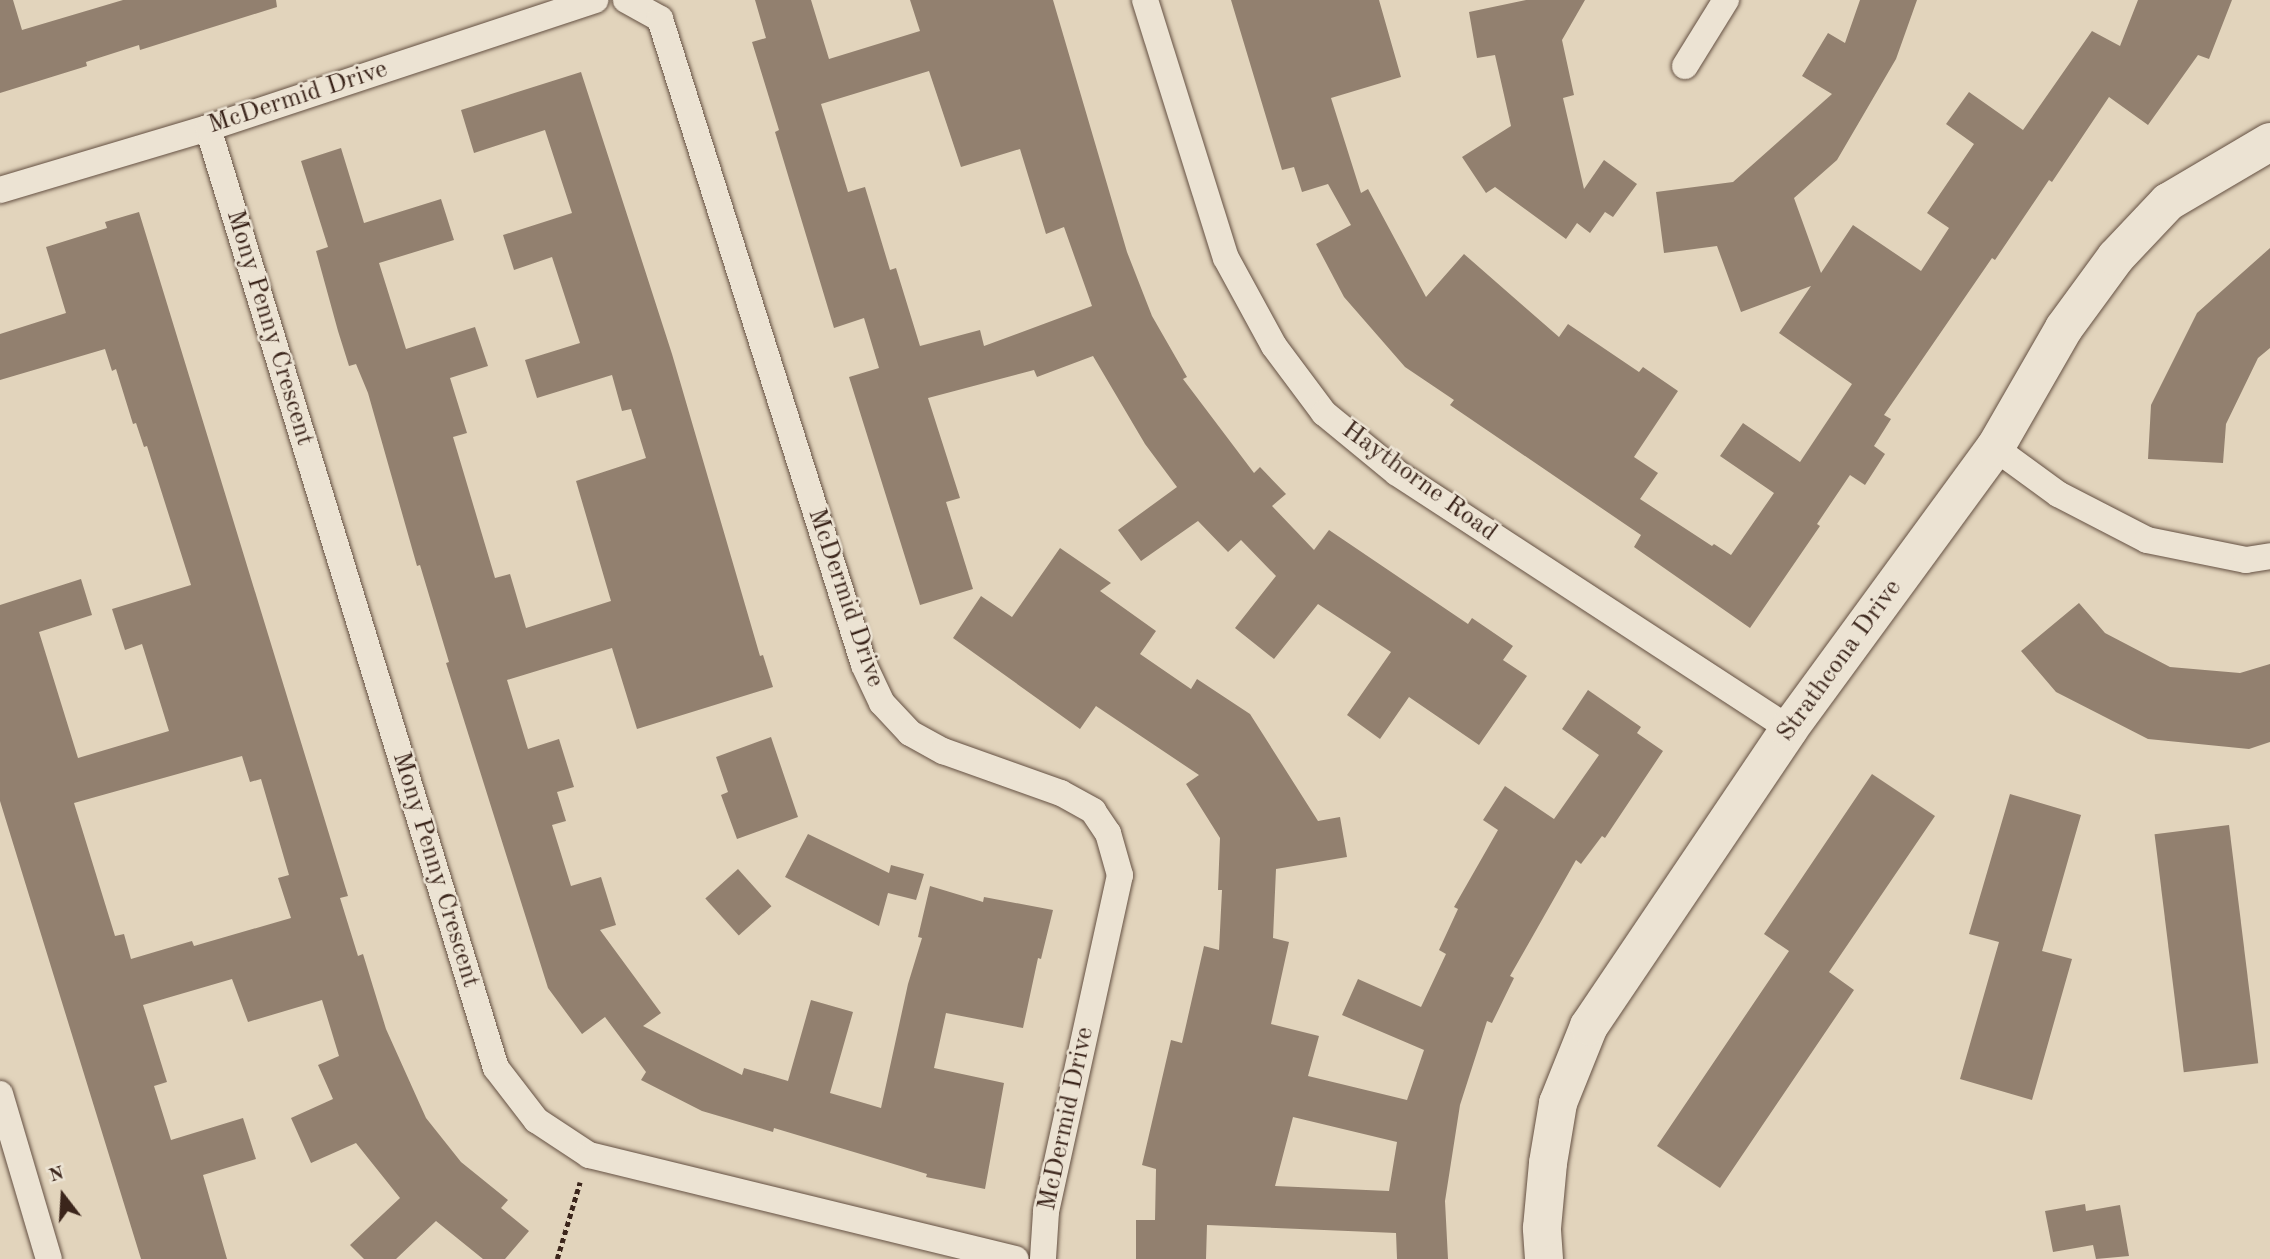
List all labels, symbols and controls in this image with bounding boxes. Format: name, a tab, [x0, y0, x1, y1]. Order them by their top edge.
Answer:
street label: McDermid Drive	[204, 54, 392, 142]
street label: Mony Penny Crescent	[218, 206, 320, 450]
street label: Haythorne Road	[1335, 415, 1503, 549]
street label: McDermid Drive	[800, 505, 890, 691]
street label: Strathcona Drive	[1771, 574, 1909, 748]
street label: Mony Penny Crescent	[384, 748, 486, 992]
street label: McDermid Drive	[1032, 1024, 1102, 1214]
north arrow	[28, 1161, 98, 1231]
text: N	[47, 1164, 66, 1187]

